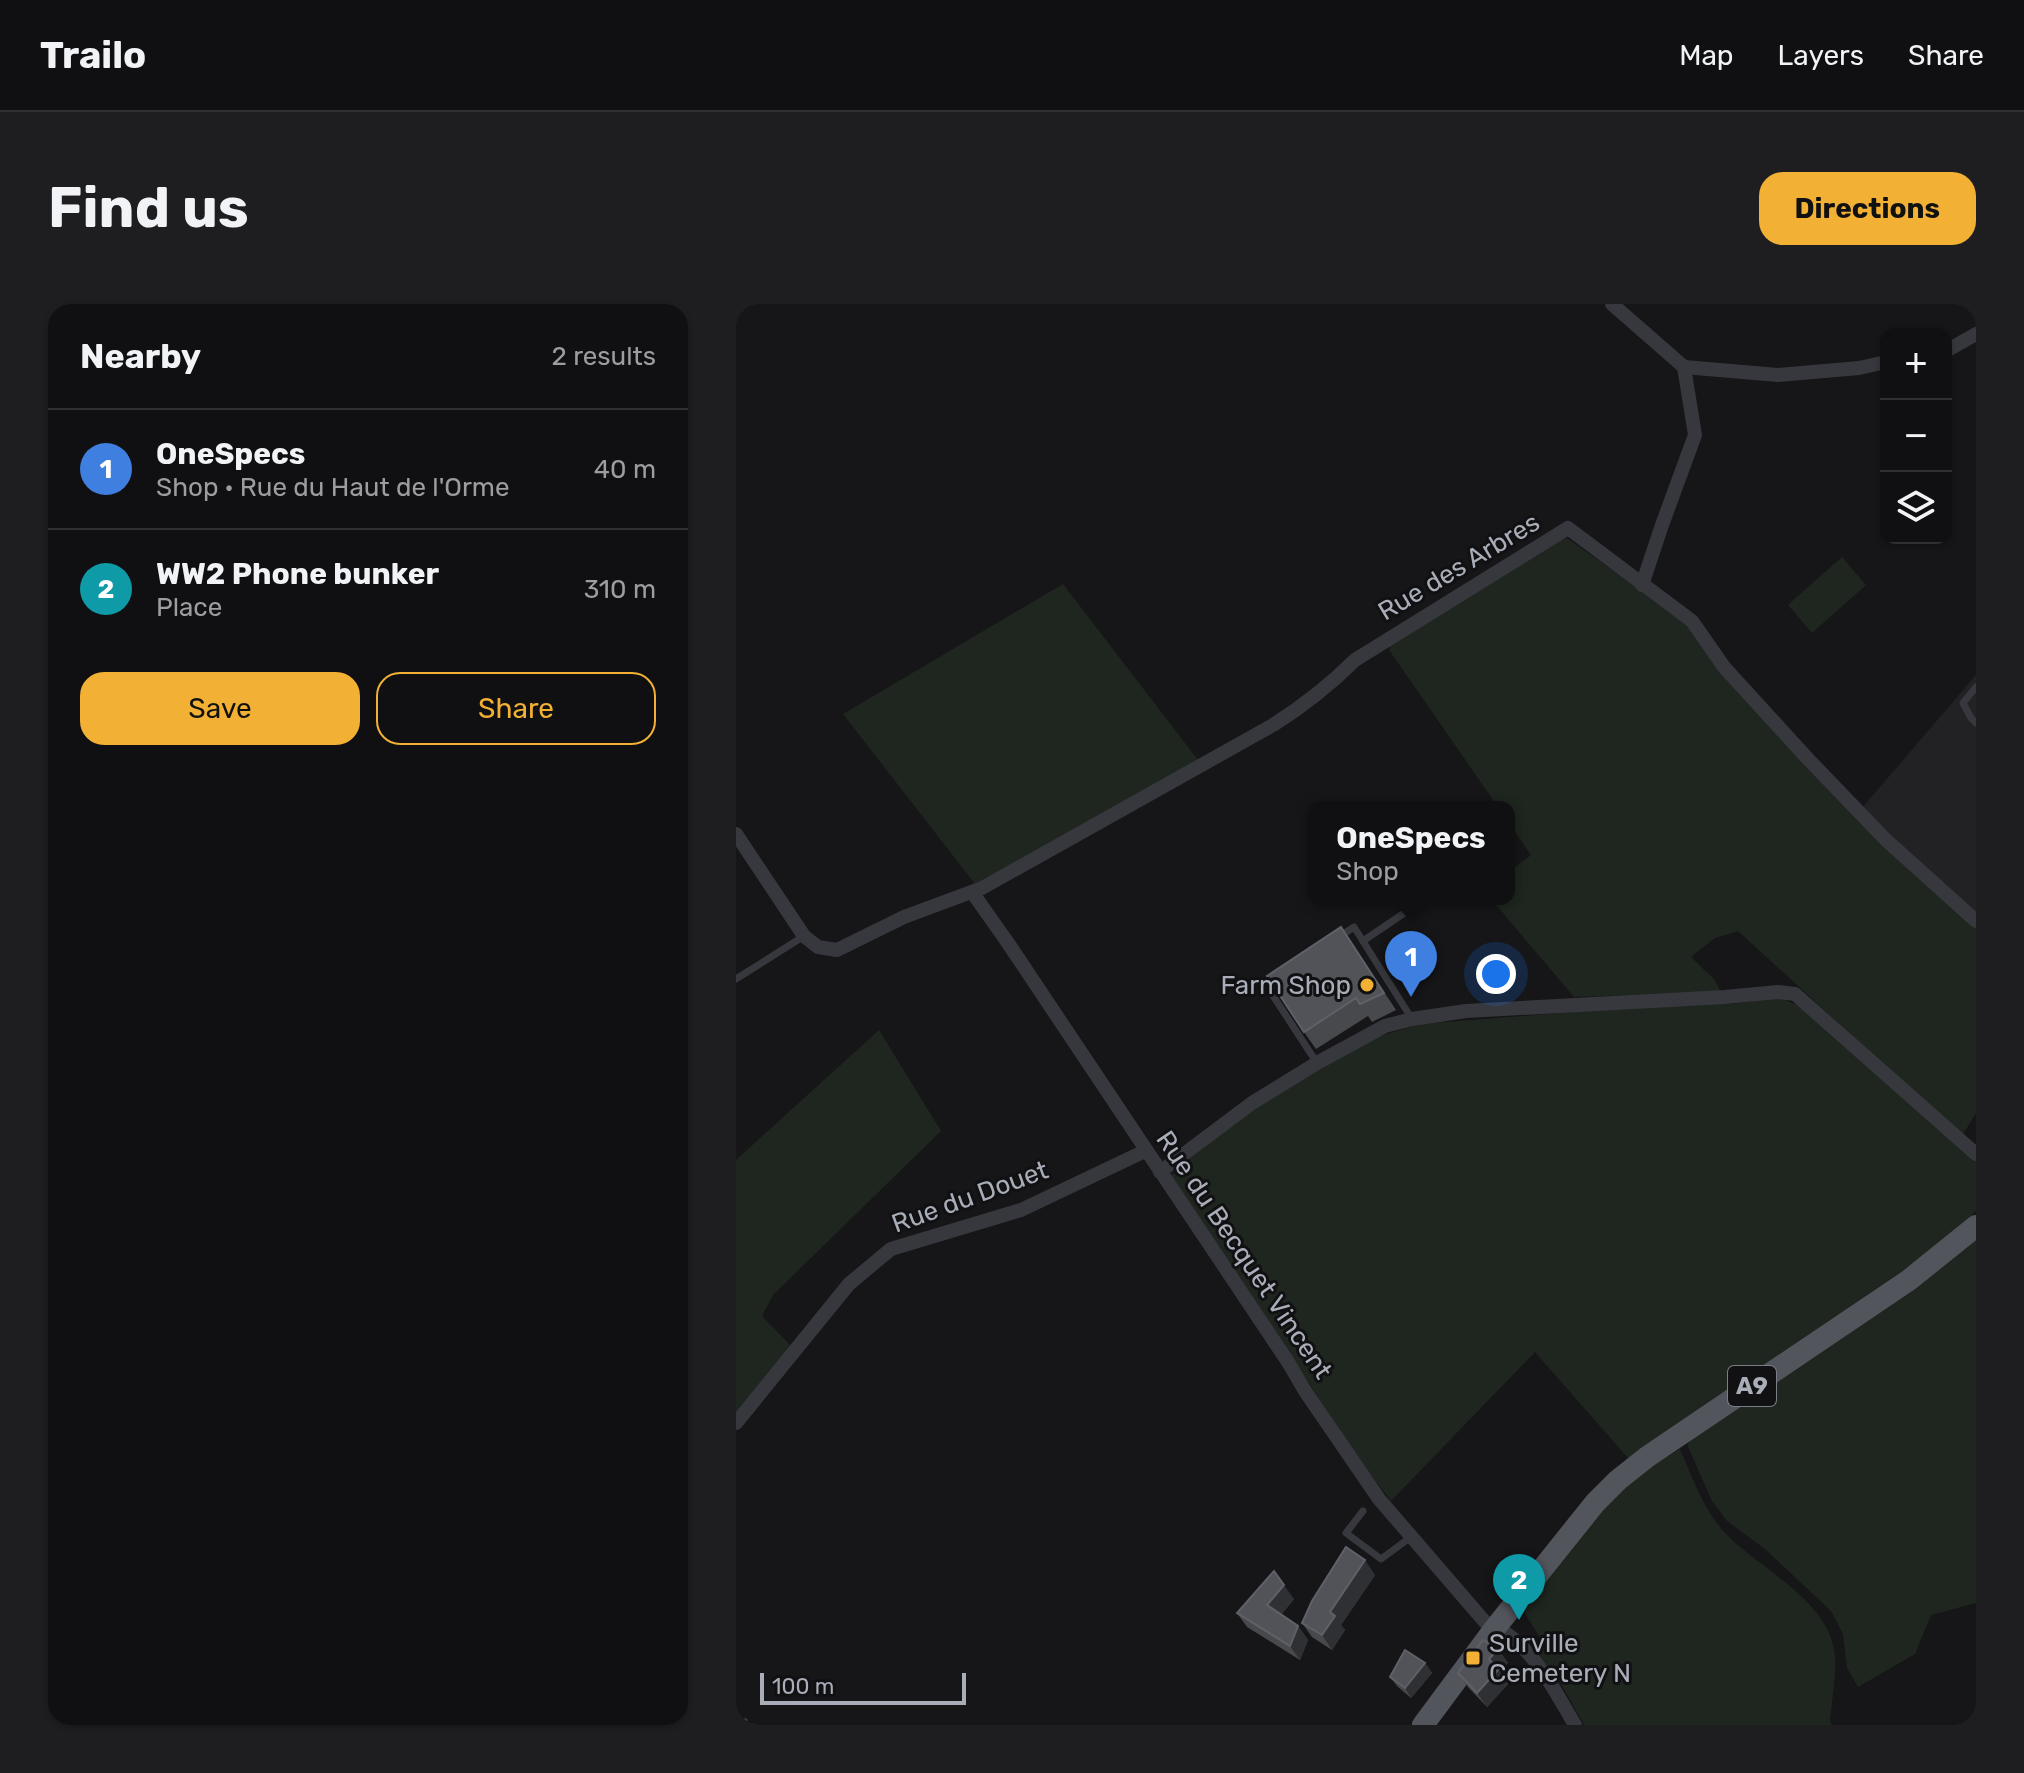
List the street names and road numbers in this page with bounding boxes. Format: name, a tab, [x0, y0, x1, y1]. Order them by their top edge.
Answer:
street label: Rue des Arbres	[1373, 507, 1545, 627]
street label: Rue du Becquet Vincent	[1149, 1125, 1339, 1385]
street label: Rue du Douet	[888, 1154, 1052, 1240]
road number: A9	[1728, 1366, 1776, 1406]

